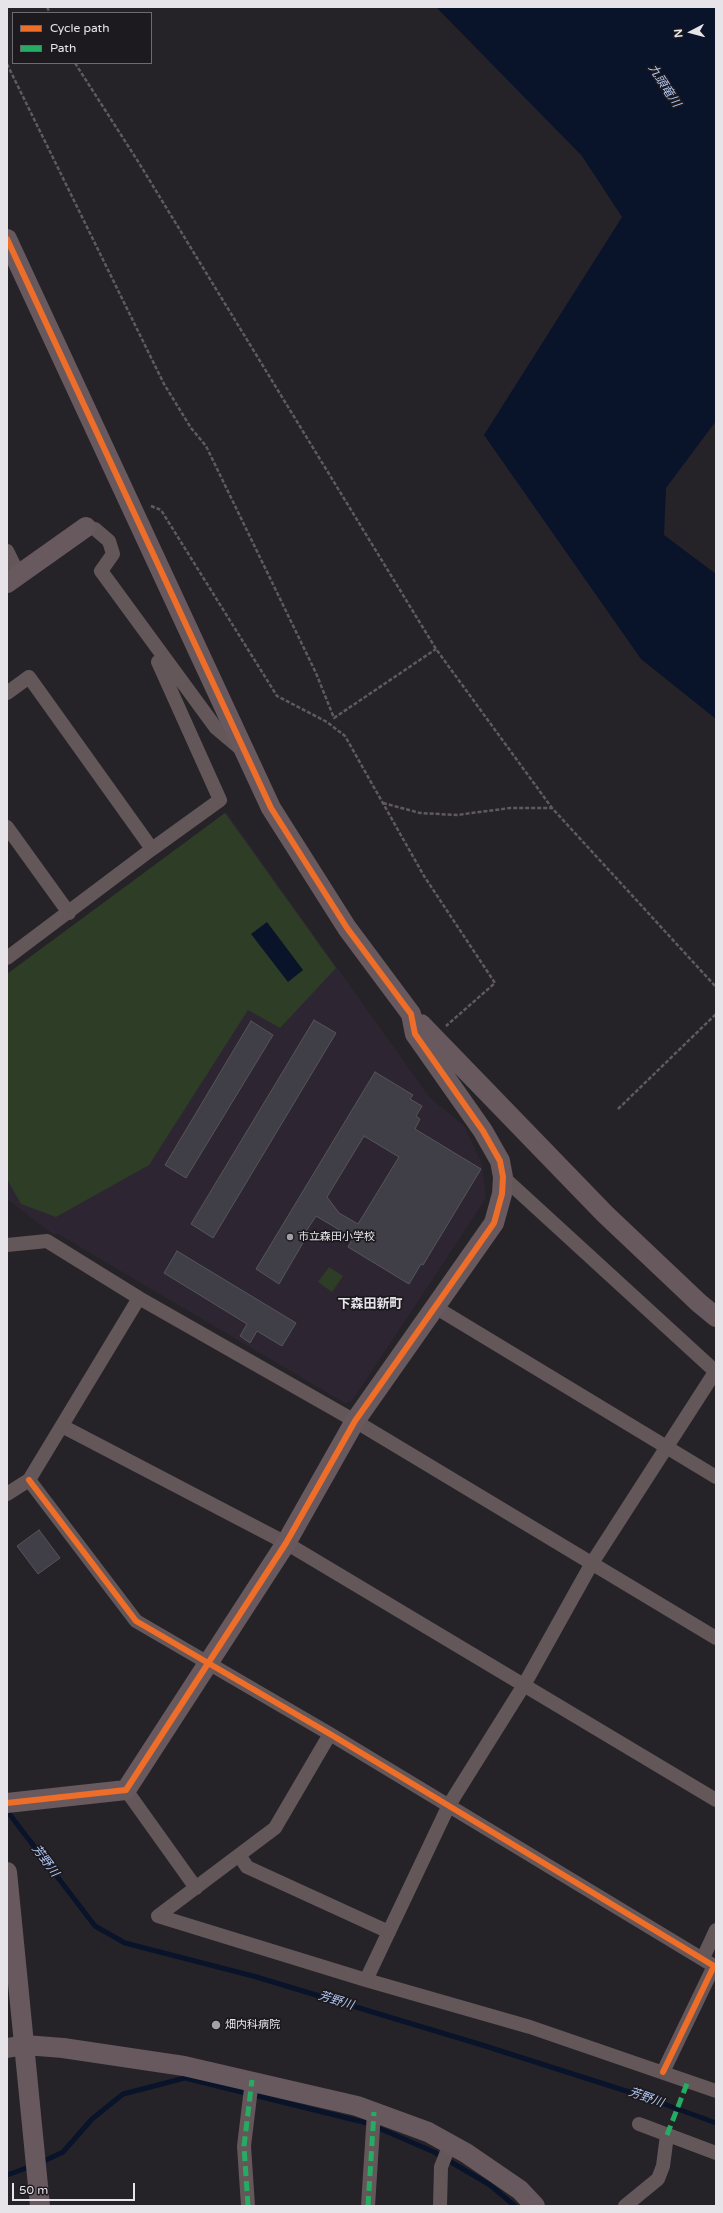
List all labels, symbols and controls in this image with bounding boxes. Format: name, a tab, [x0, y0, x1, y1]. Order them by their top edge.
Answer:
legend	[12, 12, 152, 64]
north arrow	[671, 12, 711, 52]
text: Cycle path	[50, 21, 109, 35]
text: N	[672, 28, 685, 38]
text: Path	[50, 41, 76, 55]
water label: 九頭竜川	[645, 62, 683, 110]
place label: 市立森田小学校	[298, 1230, 375, 1244]
marker: 市立森田小学校	[285, 1232, 295, 1242]
district label: 下森田新町	[338, 1297, 402, 1313]
water label: 芳野川	[28, 1842, 62, 1880]
water label: 芳野川	[317, 1989, 355, 2013]
place label: 畑内科病院	[225, 2018, 280, 2032]
marker: 畑内科病院	[210, 2019, 222, 2031]
water label: 芳野川	[627, 2085, 665, 2111]
scale bar	[14, 2175, 137, 2201]
text: 50 m	[19, 2183, 48, 2197]

